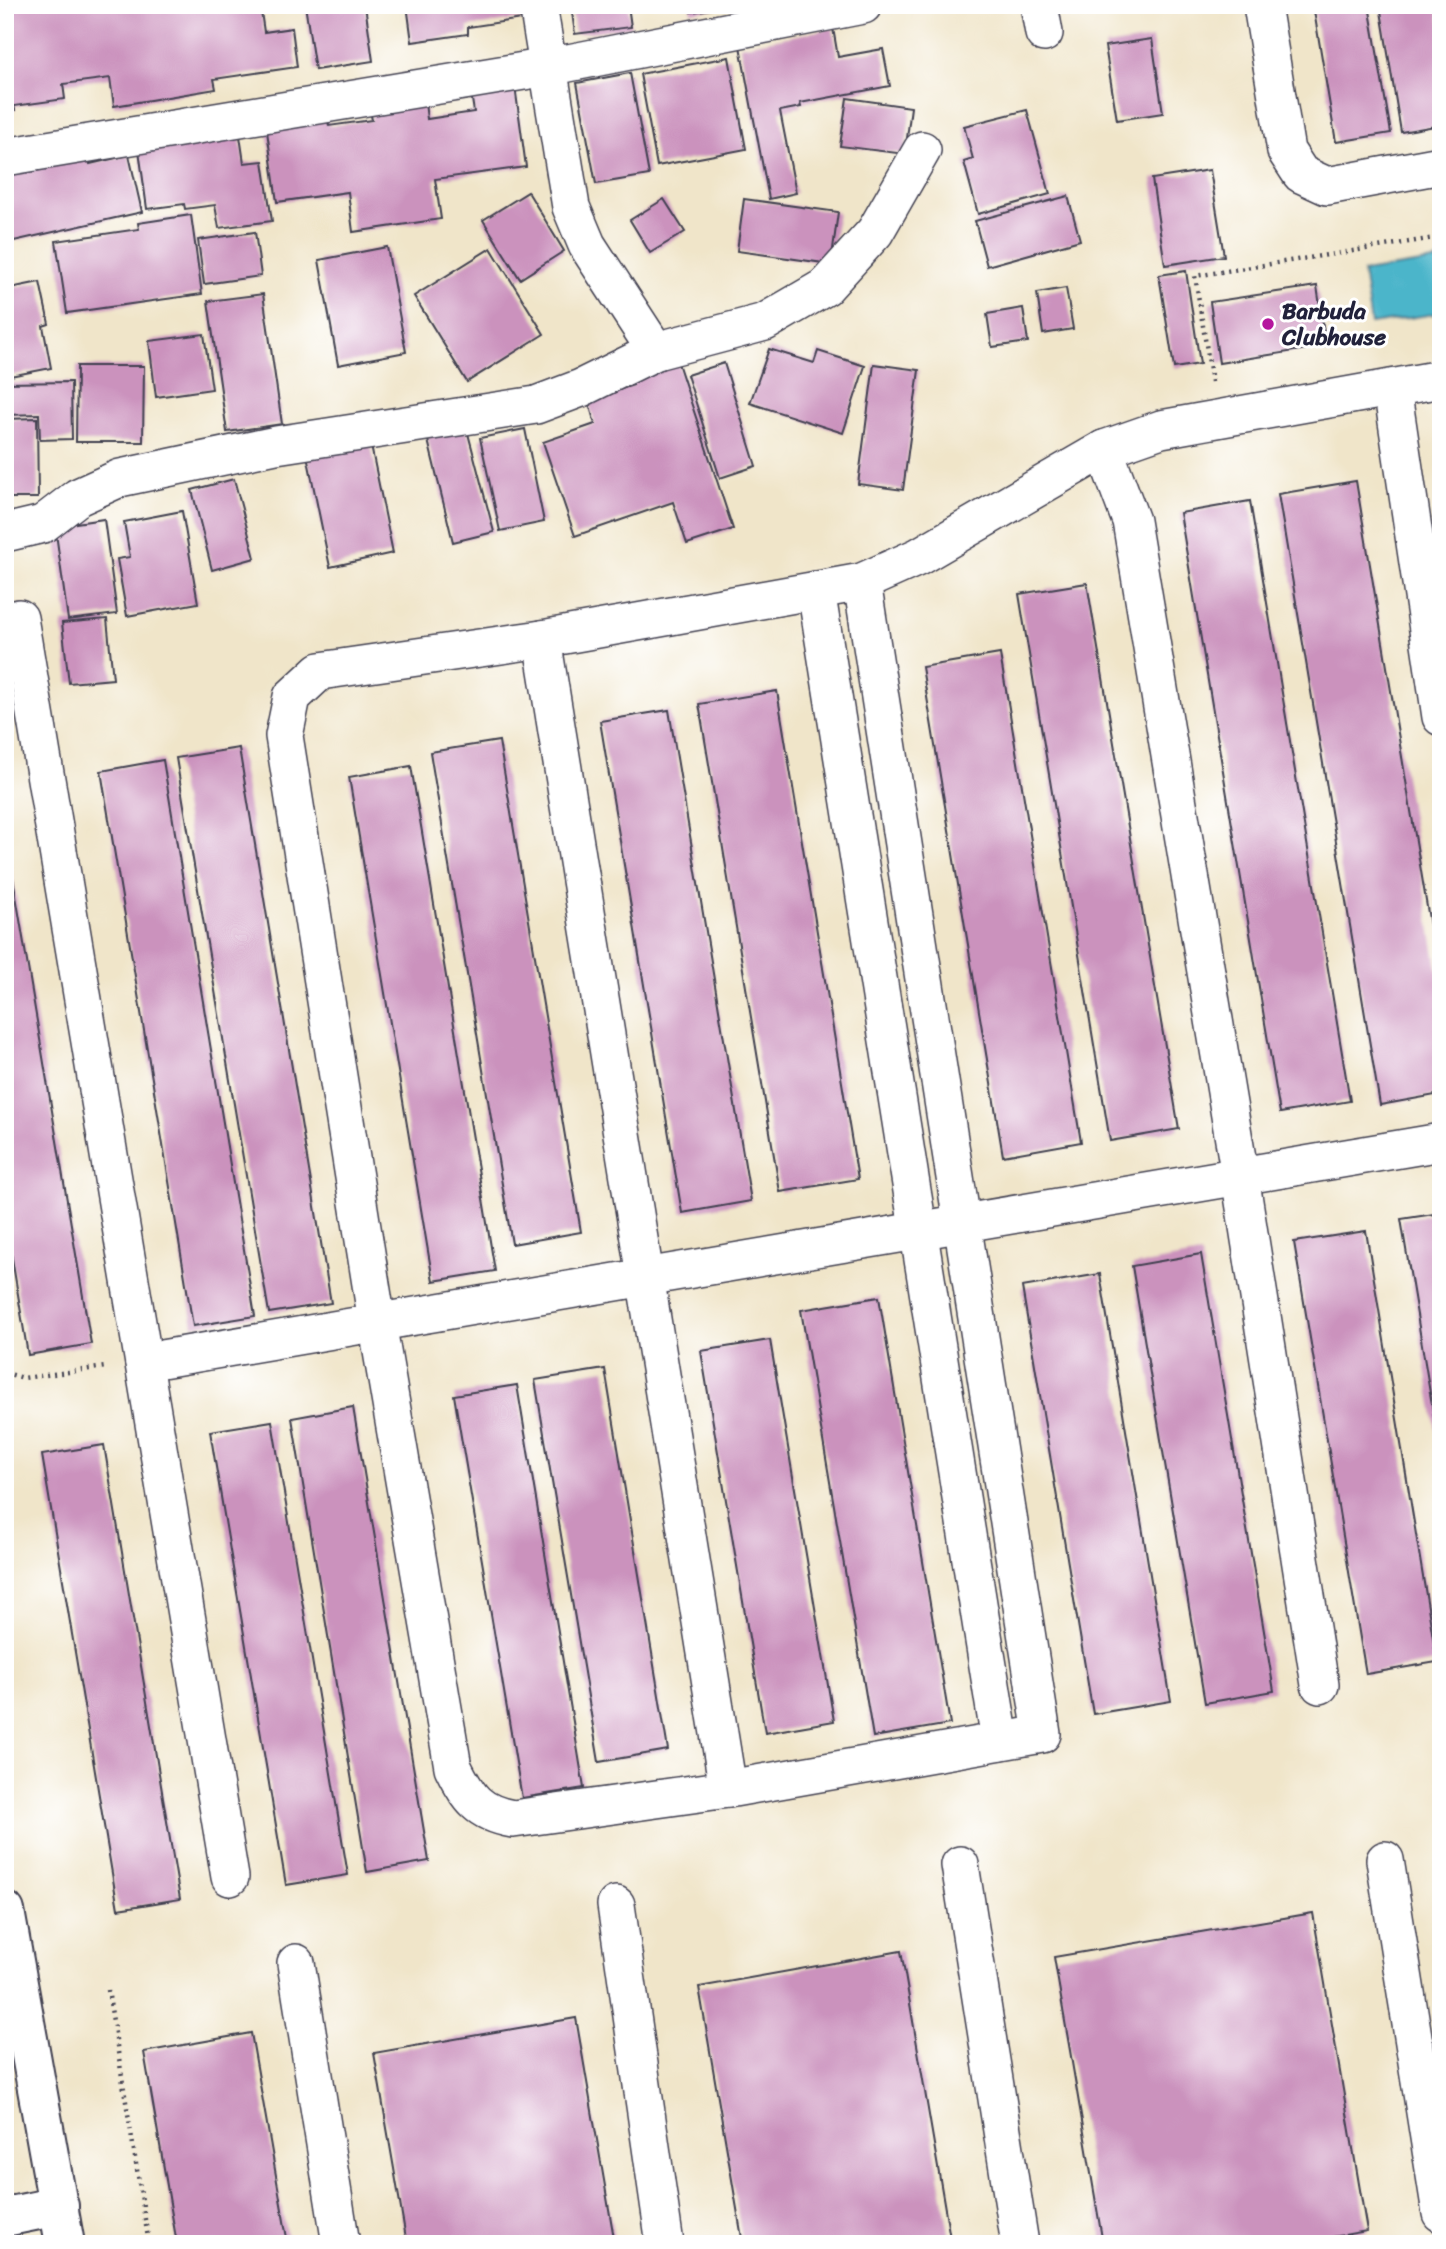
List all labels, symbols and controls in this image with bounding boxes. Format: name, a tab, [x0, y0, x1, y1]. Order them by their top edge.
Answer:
place label: Barbuda Clubhouse	[1281, 291, 1386, 358]
marker: Barbuda Clubhouse	[1260, 316, 1276, 332]

